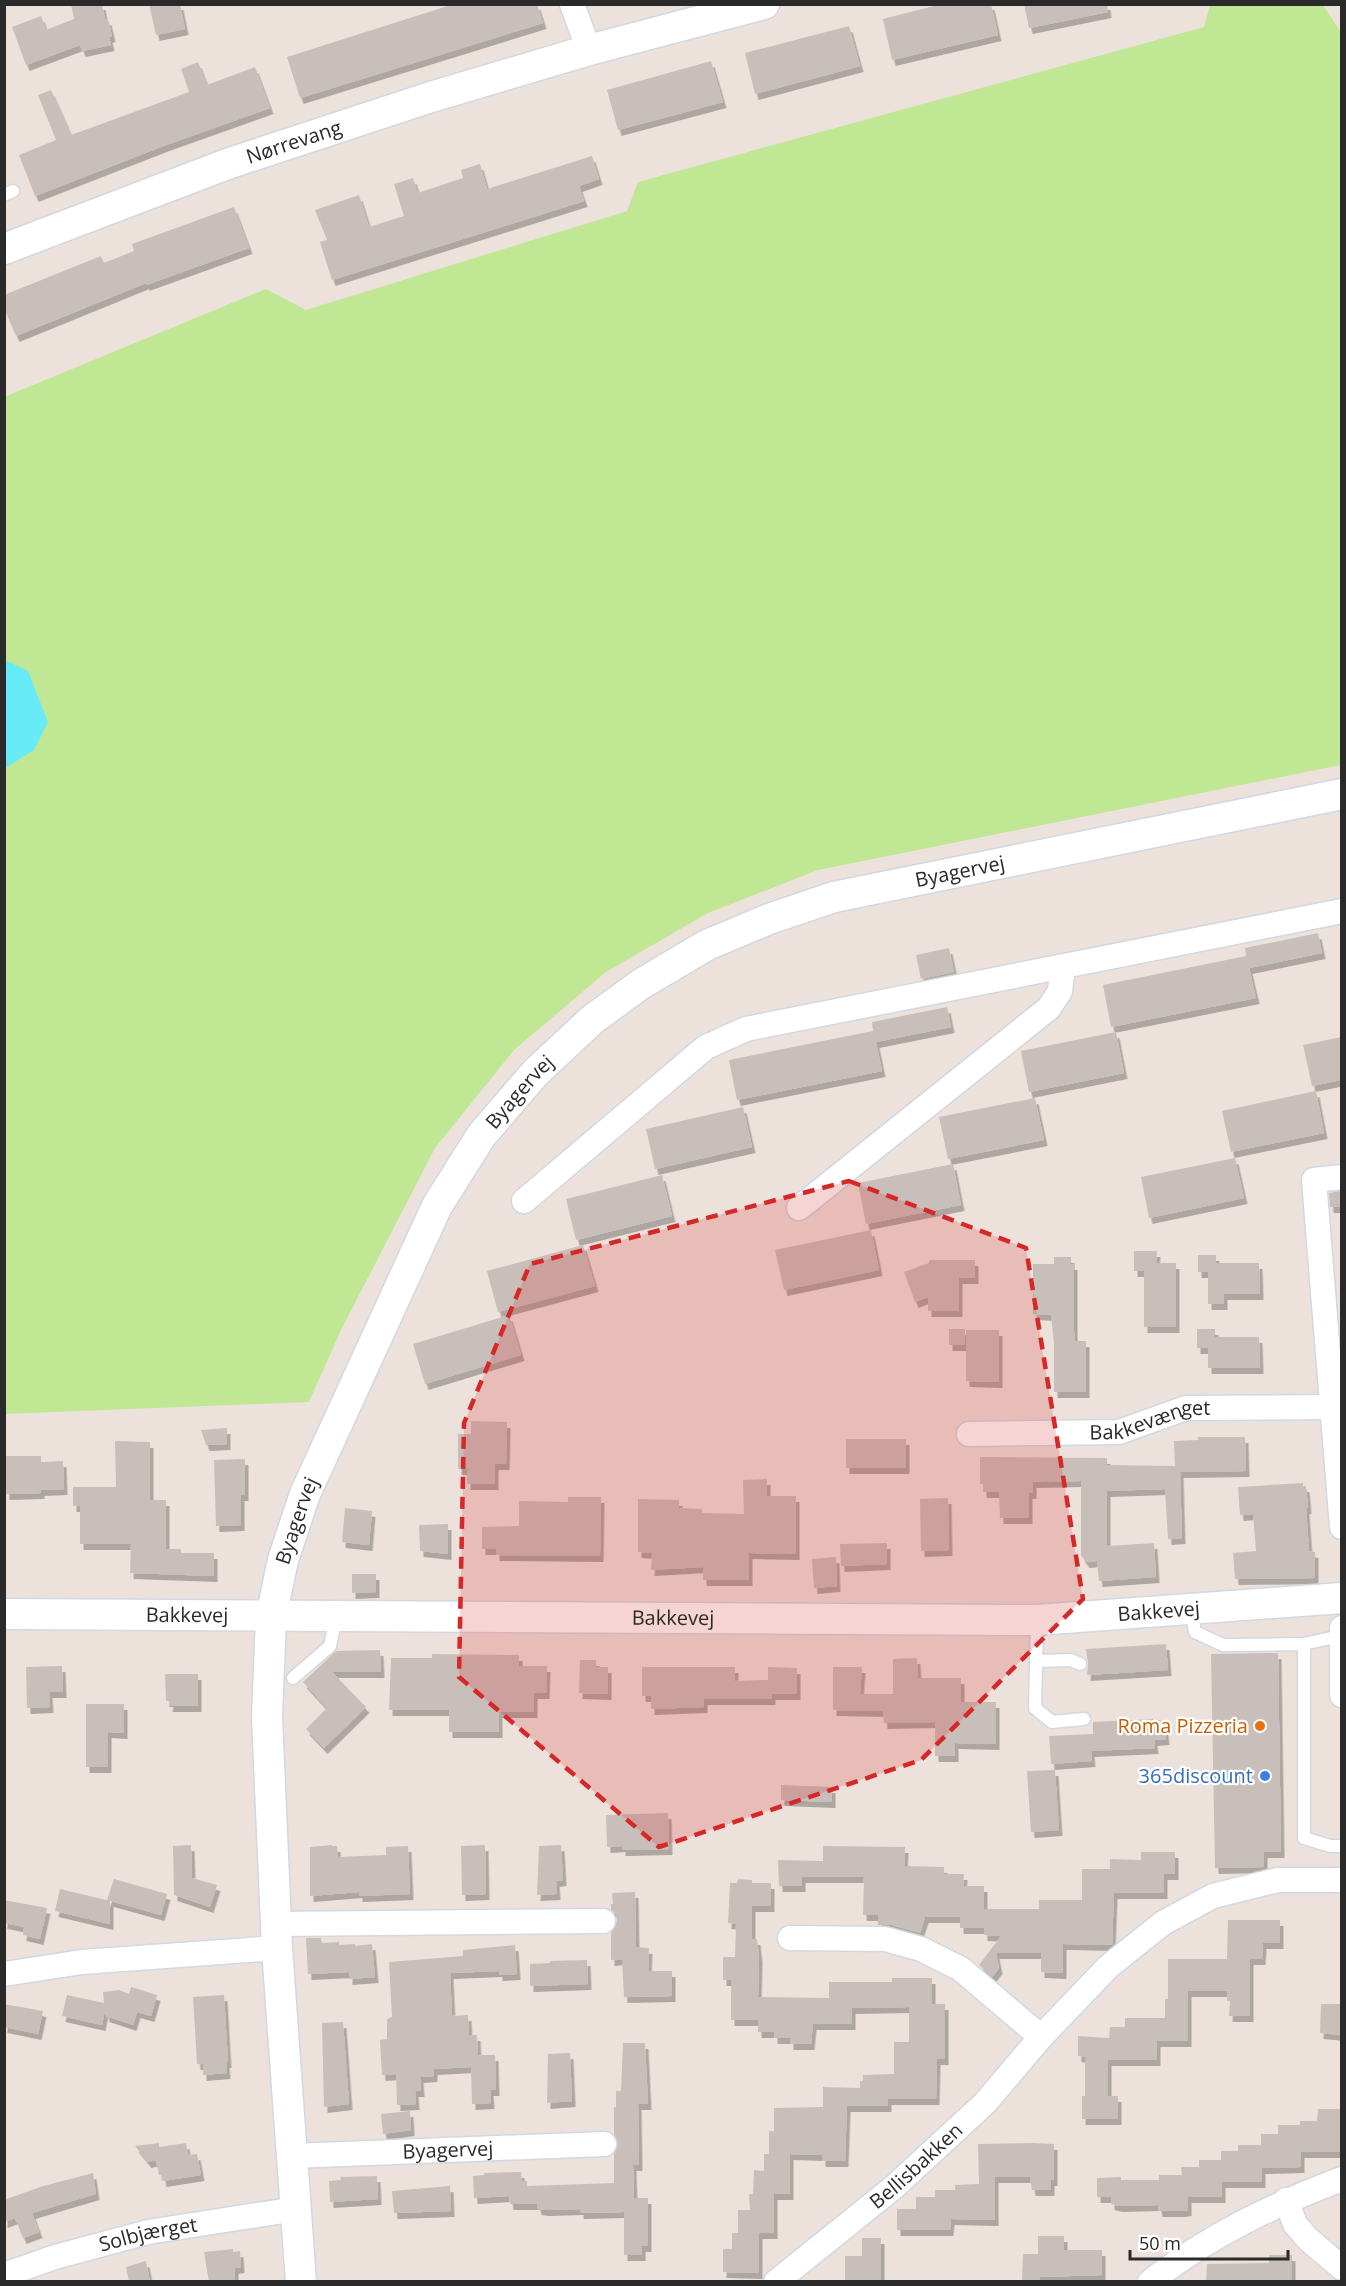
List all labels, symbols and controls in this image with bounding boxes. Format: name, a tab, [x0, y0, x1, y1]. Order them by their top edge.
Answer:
street label: Nørrevang	[242, 113, 345, 170]
street label: Byagervej	[913, 849, 1007, 893]
street label: Byagervej	[479, 1048, 559, 1134]
street label: Bakkevænget	[1089, 1394, 1210, 1445]
street label: Byagervej	[269, 1472, 324, 1568]
street label: Bakkevej	[1116, 1594, 1201, 1627]
street label: Bakkevej	[146, 1601, 228, 1628]
street label: Bakkevej	[632, 1604, 714, 1631]
place label: Roma Pizzeria	[1117, 1712, 1248, 1739]
marker: Roma Pizzeria	[1253, 1719, 1267, 1733]
place label: 365discount	[1139, 1762, 1253, 1789]
marker: 365discount	[1258, 1769, 1272, 1783]
street label: Bellisbakken	[864, 2116, 968, 2215]
street label: Byagervej	[402, 2134, 494, 2165]
street label: Solbjærget	[96, 2211, 199, 2258]
scale bar	[1130, 2223, 1288, 2261]
text: 50 m	[1139, 2231, 1181, 2255]

